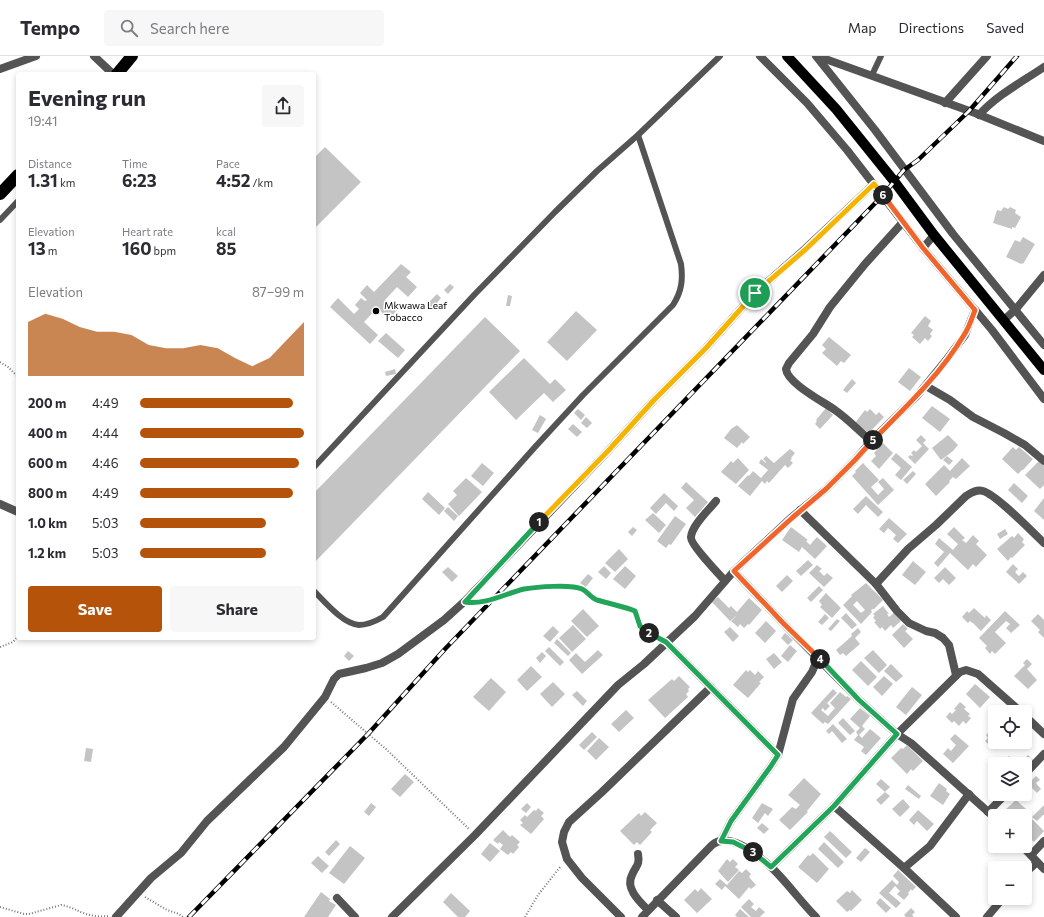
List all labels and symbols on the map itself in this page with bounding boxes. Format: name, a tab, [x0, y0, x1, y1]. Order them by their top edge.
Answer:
pin: 6	[873, 185, 893, 205]
pin	[738, 276, 772, 310]
place label: Mkwawa Leaf Tobacco	[384, 299, 447, 323]
marker: Mkwawa Leaf Tobacco	[371, 306, 381, 316]
pin: 5	[863, 430, 883, 450]
pin: 1	[529, 512, 549, 532]
pin: 2	[639, 623, 659, 643]
pin: 4	[810, 649, 830, 669]
pin: 3	[743, 842, 763, 862]

